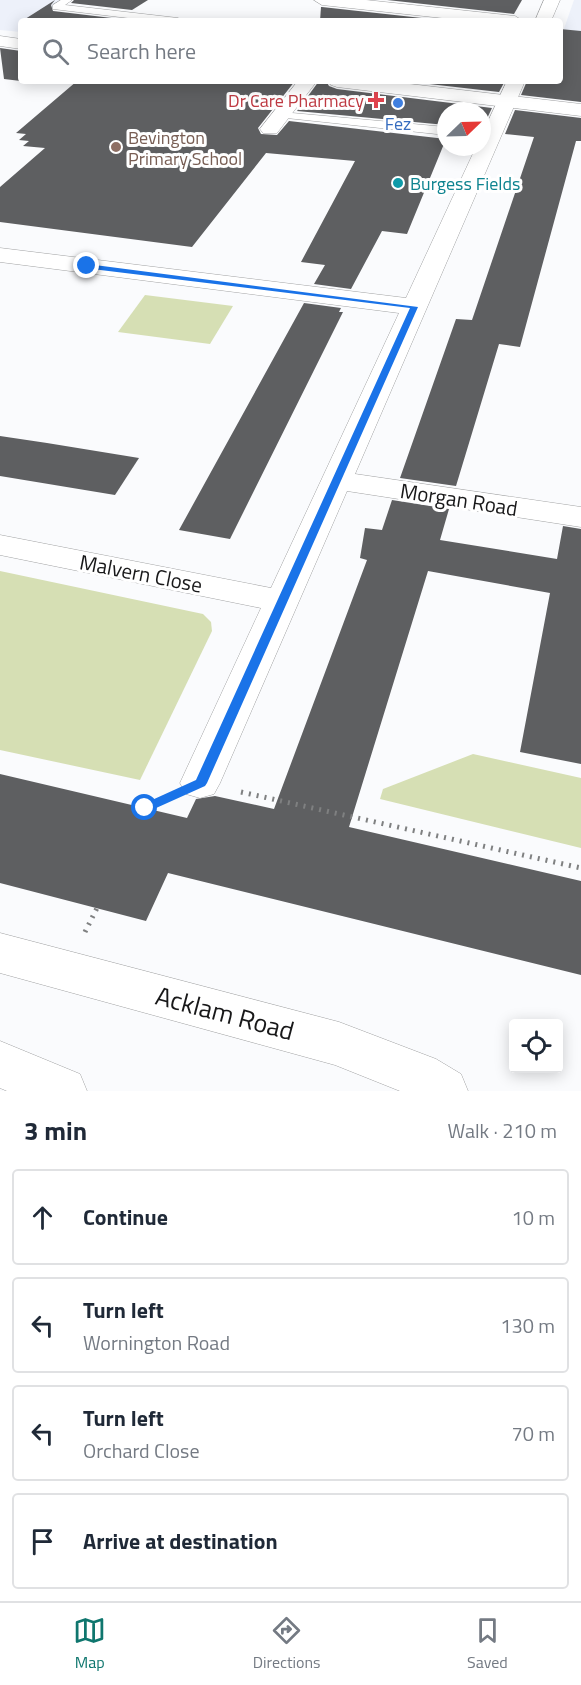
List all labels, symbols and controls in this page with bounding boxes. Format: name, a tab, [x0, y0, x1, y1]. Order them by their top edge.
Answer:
search box	[18, 18, 563, 84]
text: Search here	[87, 34, 196, 68]
icon: search	[39, 35, 72, 68]
place label: Dr Care Pharmacy	[228, 87, 364, 114]
marker: Dr Care Pharmacy	[369, 93, 383, 107]
marker: Fez	[391, 96, 405, 110]
north arrow	[437, 102, 491, 156]
place label: Fez	[385, 110, 411, 137]
place label: Bevington Primary School	[128, 124, 242, 172]
marker: Bevington Primary School	[109, 140, 123, 154]
place label: Burgess Fields	[410, 170, 520, 197]
marker: Burgess Fields	[391, 176, 405, 190]
route end	[73, 252, 99, 278]
street label: Morgan Road	[398, 474, 520, 524]
street label: Malvern Close	[77, 545, 205, 601]
route start	[131, 794, 157, 820]
street label: Acklam Road	[151, 976, 299, 1050]
map controls	[509, 1019, 563, 1073]
button: locate	[509, 1019, 563, 1073]
text: 3 min	[24, 1111, 87, 1150]
text: Walk · 210 m	[448, 1115, 557, 1146]
text: Continue	[83, 1200, 168, 1234]
icon: ahead	[26, 1201, 59, 1234]
text: 10 m	[511, 1202, 555, 1233]
text: Turn left	[83, 1293, 164, 1327]
icon: left	[26, 1309, 59, 1342]
text: 130 m	[500, 1310, 555, 1341]
text: Wornington Road	[83, 1327, 230, 1358]
text: Turn left	[83, 1401, 164, 1435]
icon: left	[26, 1417, 59, 1450]
text: 70 m	[511, 1418, 555, 1449]
text: Orchard Close	[83, 1435, 200, 1466]
text: Arrive at destination	[83, 1524, 278, 1558]
icon: arrive	[26, 1525, 59, 1558]
tab: Map	[73, 1614, 106, 1674]
tab: Directions	[253, 1614, 321, 1674]
tab: Saved	[467, 1614, 508, 1674]

